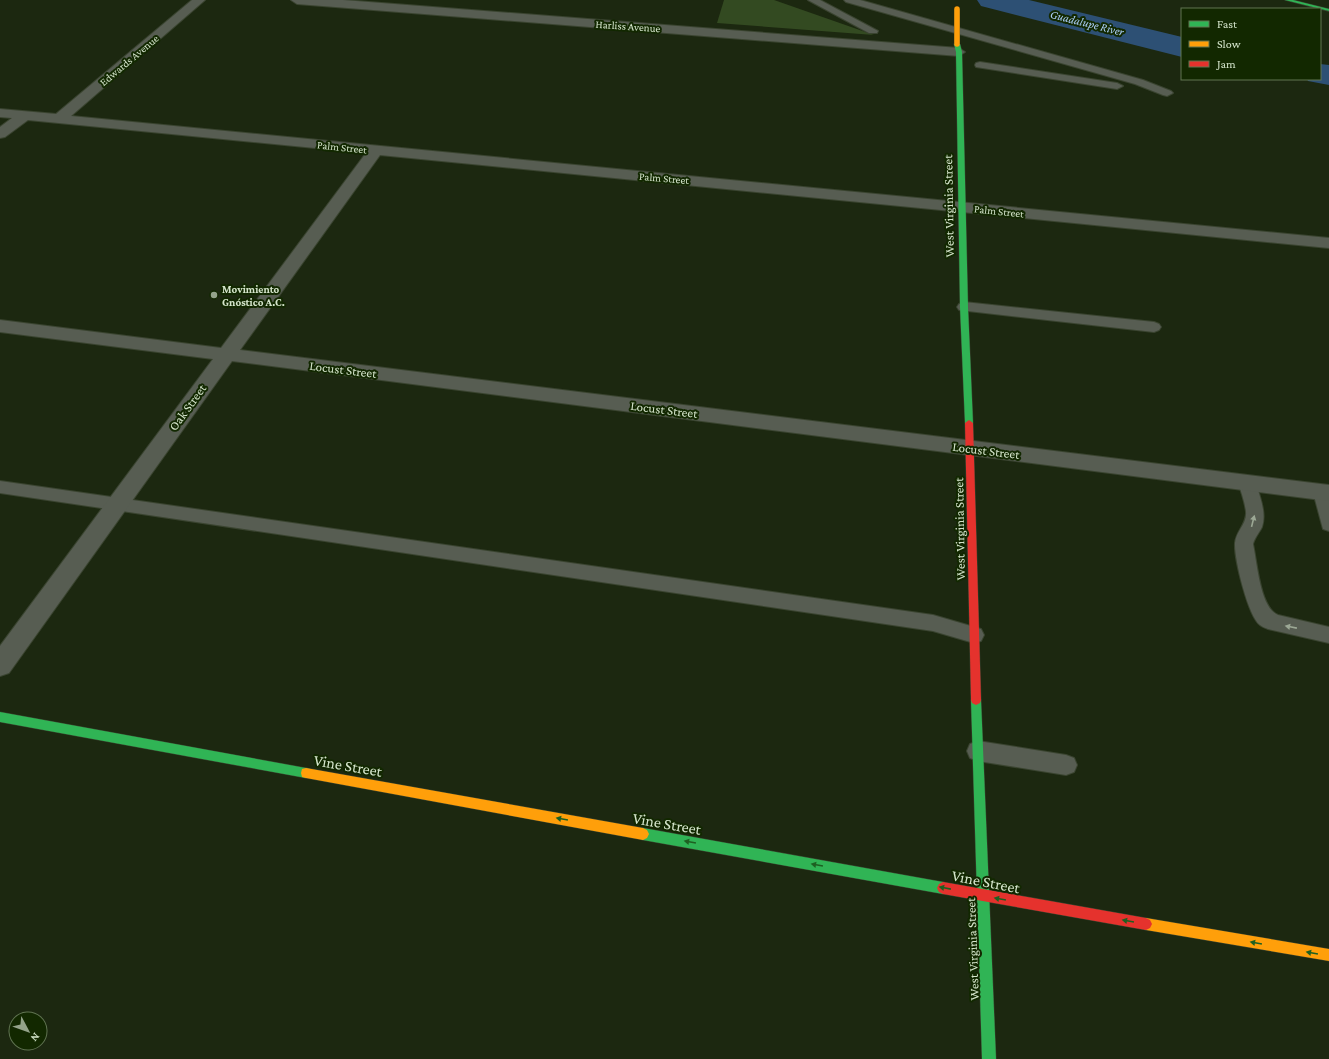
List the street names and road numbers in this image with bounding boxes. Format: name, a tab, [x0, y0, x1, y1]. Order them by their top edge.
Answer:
street label: Harliss Avenue	[595, 18, 661, 34]
street label: Edwards Avenue	[97, 32, 161, 88]
street label: Palm Street	[317, 138, 368, 156]
street label: West Virginia Street	[940, 154, 957, 258]
street label: Palm Street	[639, 170, 690, 186]
street label: Palm Street	[974, 202, 1025, 220]
street label: Locust Street	[309, 358, 378, 381]
street label: Oak Street	[166, 381, 210, 433]
street label: Locust Street	[630, 398, 699, 421]
street label: Locust Street	[952, 439, 1021, 462]
street label: West Virginia Street	[951, 477, 968, 581]
street label: Vine Street	[312, 751, 384, 780]
street label: Vine Street	[631, 809, 703, 838]
street label: Vine Street	[950, 867, 1022, 897]
street label: West Virginia Street	[963, 897, 982, 1001]

